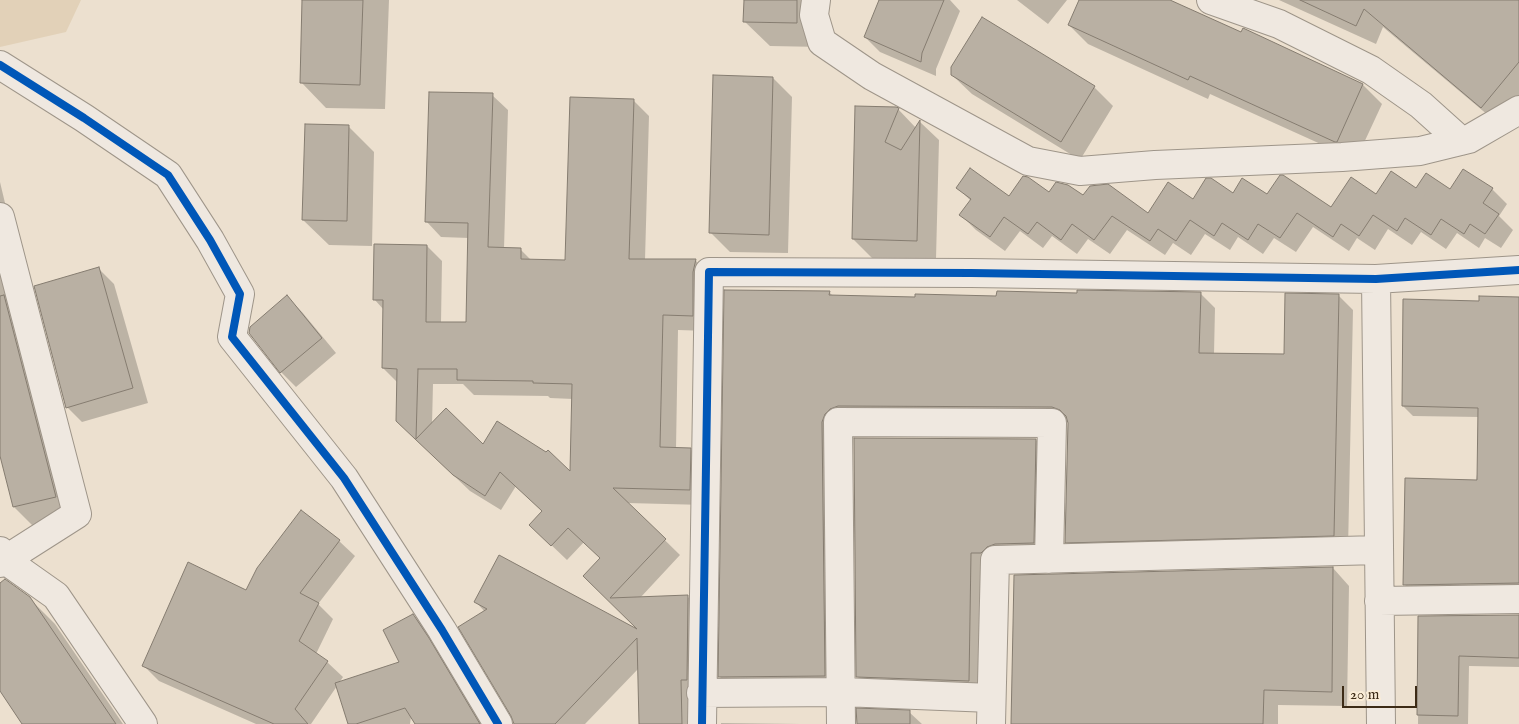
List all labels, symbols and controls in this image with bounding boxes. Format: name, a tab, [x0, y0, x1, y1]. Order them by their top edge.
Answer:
scale bar	[1344, 676, 1419, 708]
text: 20 m	[1350, 685, 1379, 704]

